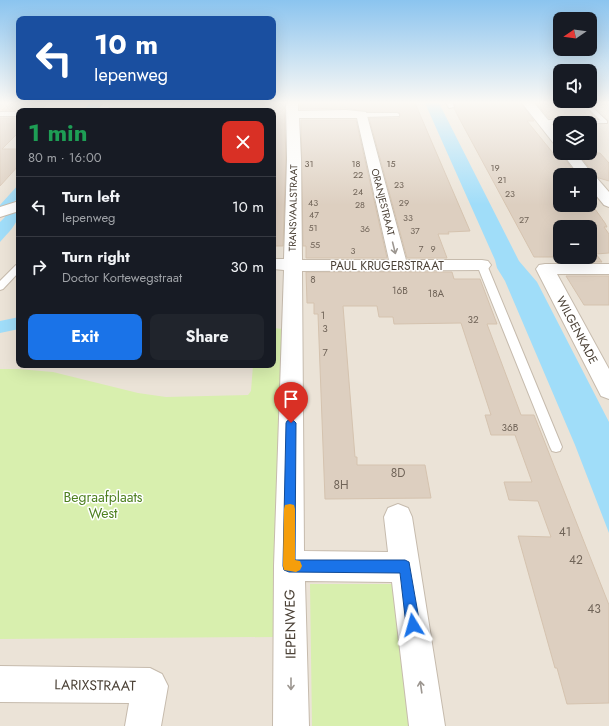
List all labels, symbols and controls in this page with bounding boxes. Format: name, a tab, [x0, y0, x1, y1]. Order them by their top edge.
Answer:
north arrow	[553, 12, 597, 56]
map controls	[553, 12, 597, 264]
text: 10 m	[94, 24, 158, 65]
icon: left	[28, 32, 80, 84]
text: Iepenweg	[94, 62, 168, 88]
button: sound	[553, 64, 597, 108]
text: 1 min	[28, 115, 88, 150]
button: layers	[553, 116, 597, 160]
button: close	[222, 121, 264, 163]
text: 80 m · 16:00	[28, 148, 101, 167]
house number: 31	[305, 157, 313, 170]
house number: 18	[352, 157, 361, 170]
house number: 15	[386, 157, 396, 170]
house number: 19	[490, 161, 500, 174]
street label: TRANSVAALSTRAAT	[285, 164, 301, 252]
street label: ORANJESTRAAT	[367, 167, 399, 238]
house number: 22	[353, 168, 363, 181]
button: +	[553, 168, 597, 212]
house number: 21	[497, 173, 507, 186]
house number: 23	[394, 178, 404, 191]
house number: 24	[353, 185, 363, 198]
text: Turn left	[62, 186, 120, 208]
house number: 23	[505, 187, 515, 200]
icon: left	[28, 196, 50, 218]
text: 10 m	[232, 196, 264, 218]
house number: 43	[308, 196, 318, 209]
house number: 29	[399, 196, 409, 209]
house number: 28	[355, 198, 365, 211]
text: Iepenweg	[62, 208, 116, 227]
house number: 47	[309, 208, 319, 221]
house number: 33	[403, 211, 413, 224]
house number: 27	[519, 213, 529, 226]
button: −	[553, 220, 597, 264]
house number: 51	[308, 221, 318, 234]
house number: 36	[360, 222, 370, 235]
house number: 37	[410, 224, 420, 237]
house number: 55	[310, 238, 320, 251]
one-way arrow	[391, 242, 399, 255]
house number: 7	[419, 242, 424, 255]
house number: 9	[430, 242, 436, 255]
house number: 3	[351, 244, 356, 257]
text: Turn right	[62, 246, 130, 268]
icon: right	[28, 256, 50, 278]
text: 30 m	[231, 256, 264, 278]
street label: PAUL KRUGERSTRAAT	[330, 257, 444, 275]
text: Doctor Kortewegstraat	[62, 268, 182, 287]
house number: 8	[310, 272, 316, 287]
house number: 16B	[392, 283, 408, 298]
house number: 18A	[428, 286, 445, 301]
street label: WILGENKADE	[552, 293, 602, 367]
house number: 1	[321, 308, 325, 323]
house number: 32	[467, 312, 479, 327]
button: Exit	[28, 314, 142, 360]
button: Share	[150, 314, 264, 360]
house number: 3	[322, 321, 328, 336]
house number: 7	[322, 345, 328, 360]
pin	[274, 382, 308, 423]
icon: arrive	[280, 388, 302, 410]
house number: 36B	[502, 420, 519, 435]
house number: 8D	[391, 464, 405, 482]
house number: 8H	[333, 476, 349, 494]
park label: Begraafplaats West	[64, 487, 143, 523]
house number: 41	[559, 523, 571, 541]
house number: 42	[569, 551, 583, 569]
street label: IEPENWEG	[279, 589, 301, 659]
house number: 43	[587, 600, 601, 618]
position arrow	[392, 604, 434, 646]
street label: LARIXSTRAAT	[54, 674, 136, 696]
one-way arrow	[287, 677, 295, 690]
one-way arrow	[418, 681, 425, 694]

